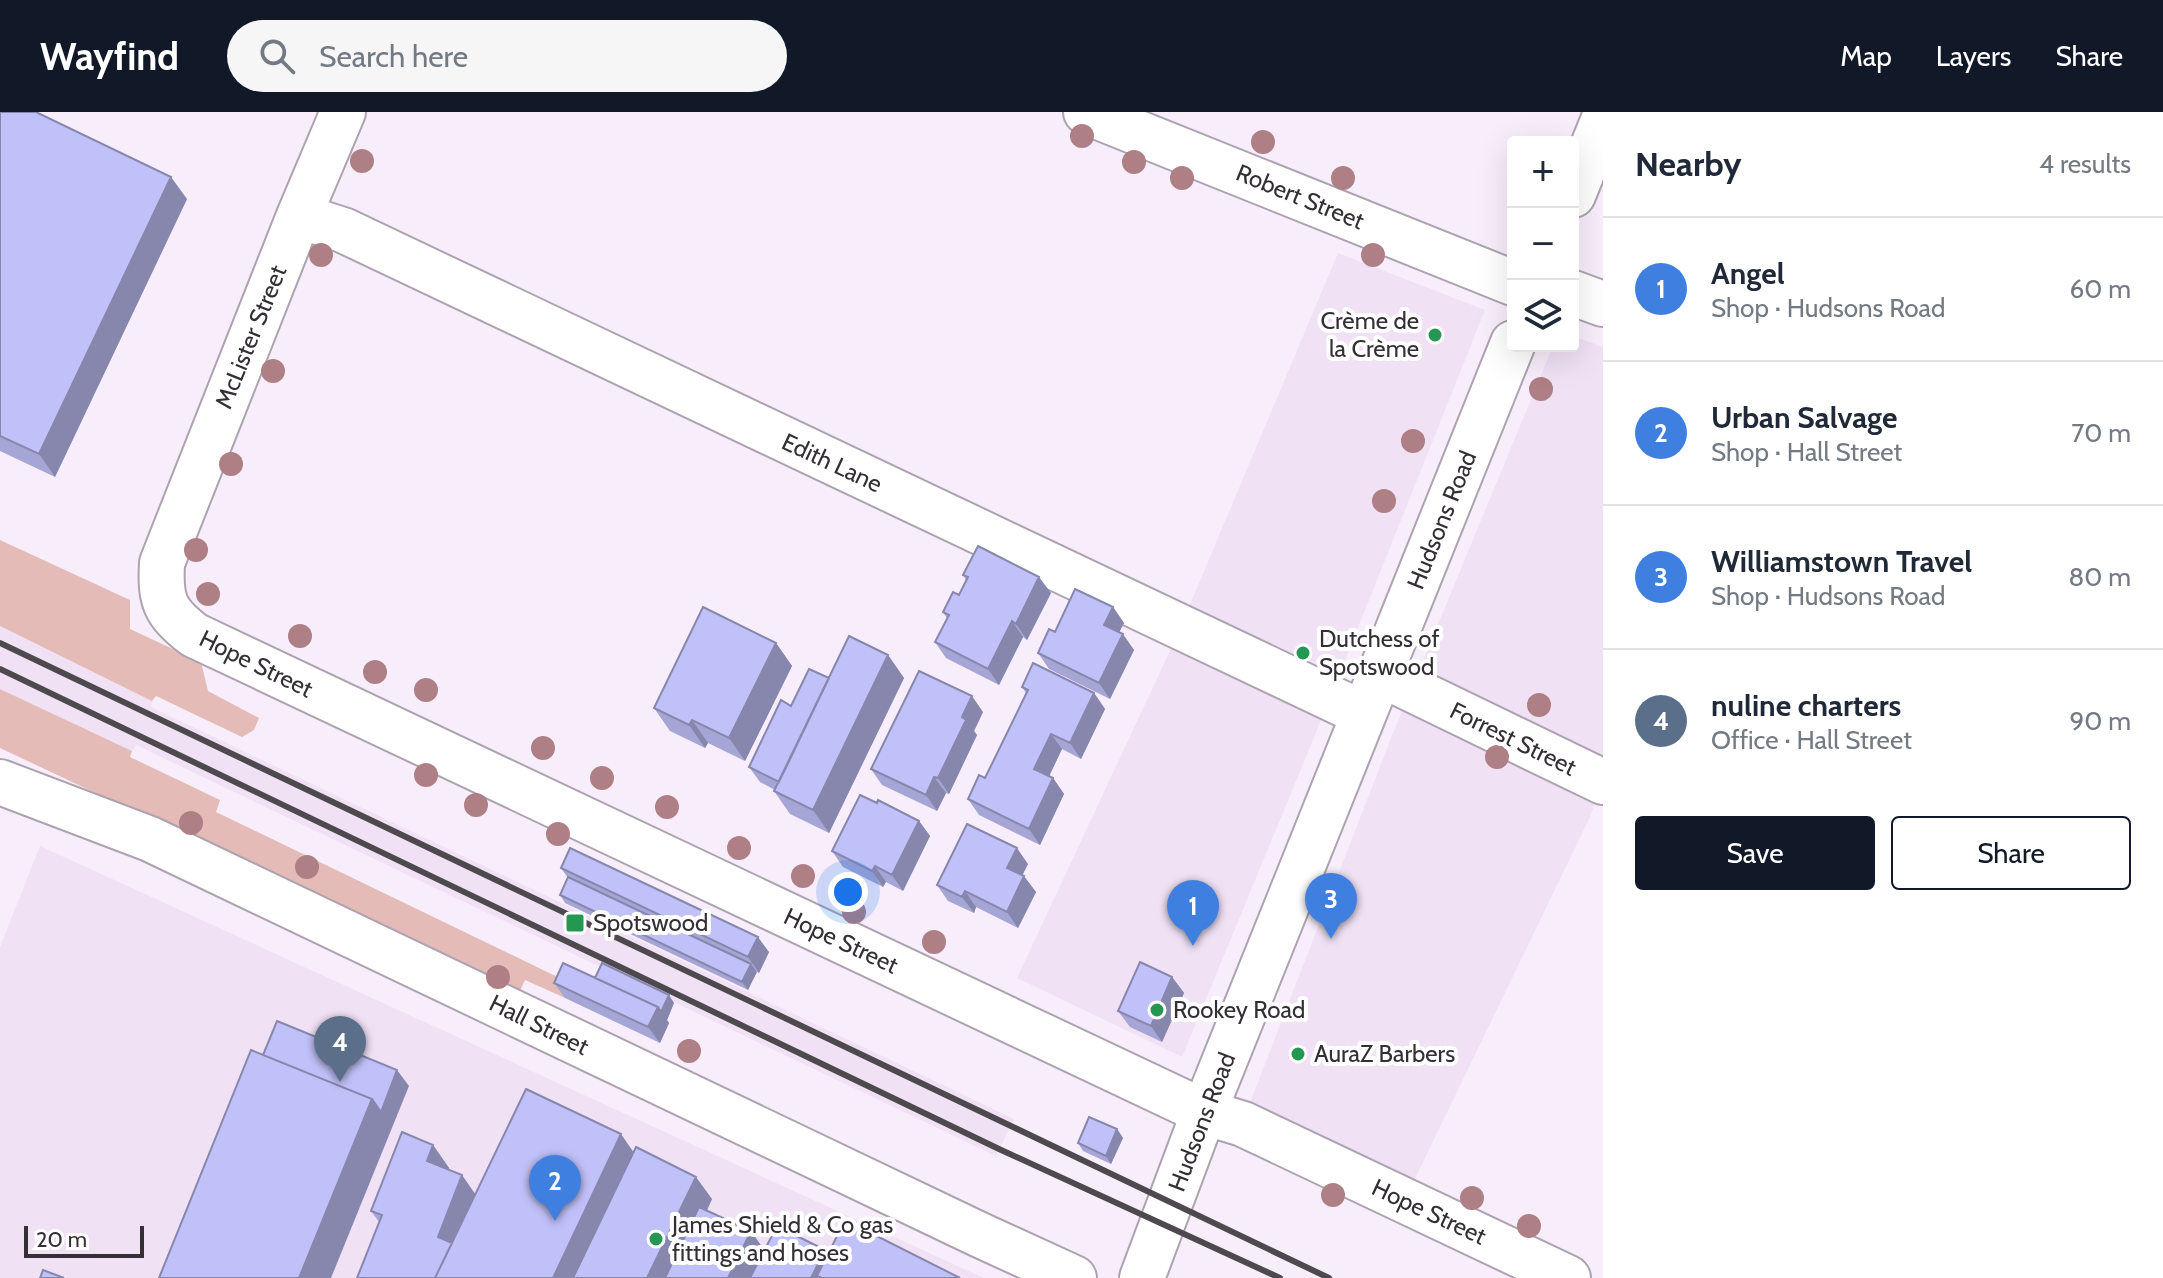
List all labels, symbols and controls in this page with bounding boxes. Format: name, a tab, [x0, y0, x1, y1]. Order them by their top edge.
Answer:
search box	[227, 20, 787, 92]
text: Wayfind	[40, 33, 179, 80]
icon: search	[255, 34, 299, 78]
text: Search here	[319, 38, 468, 75]
text: Map	[1840, 39, 1892, 73]
text: Layers	[1936, 39, 2011, 73]
text: Share	[2055, 39, 2123, 73]
map controls	[1507, 136, 1579, 352]
button: +	[1507, 136, 1579, 208]
text: Nearby	[1635, 143, 1742, 185]
text: 4 results	[2039, 148, 2131, 180]
street label: Robert Street	[1232, 158, 1368, 235]
button: −	[1507, 208, 1579, 280]
text: Angel	[1711, 255, 1785, 292]
street label: McLister Street	[209, 261, 292, 413]
text: 1	[1656, 273, 1666, 305]
text: 60 m	[2069, 273, 2131, 305]
button: layers	[1507, 280, 1579, 352]
text: Shop · Hudsons Road	[1711, 292, 1946, 324]
place label: Crème de la Crème	[1320, 306, 1419, 363]
marker: Crème de la Crème	[1426, 326, 1444, 344]
text: Urban Salvage	[1711, 399, 1897, 436]
text: 2	[1654, 417, 1668, 449]
text: 70 m	[2071, 417, 2131, 449]
street label: Edith Lane	[778, 427, 887, 498]
text: Shop · Hall Street	[1711, 436, 1902, 468]
street label: Hudsons Road	[1401, 446, 1482, 593]
text: Williamstown Travel	[1711, 543, 1972, 580]
text: 3	[1654, 561, 1668, 593]
text: 80 m	[2068, 561, 2131, 593]
text: Shop · Hudsons Road	[1711, 580, 1946, 612]
street label: Hope Street	[195, 624, 318, 703]
place label: Dutchess of Spotswood	[1319, 624, 1439, 681]
marker: Dutchess of Spotswood	[1294, 644, 1312, 662]
text: nuline charters	[1711, 687, 1901, 724]
street label: Forrest Street	[1445, 695, 1581, 782]
text: 4	[1653, 705, 1669, 737]
text: 90 m	[2069, 705, 2131, 737]
text: Office · Hall Street	[1711, 724, 1912, 756]
button: Save	[1635, 816, 1875, 890]
button: Share	[1891, 816, 2131, 890]
your location	[828, 872, 868, 912]
pin: 3	[1305, 873, 1357, 939]
pin: 1	[1167, 880, 1219, 946]
street label: Hope Street	[780, 902, 903, 980]
place label: Spotswood	[593, 908, 708, 937]
marker: Spotswood	[564, 912, 586, 934]
street label: Hall Street	[485, 988, 593, 1061]
place label: Rookey Road	[1173, 995, 1305, 1024]
marker: Rookey Road	[1148, 1001, 1166, 1019]
pin: 4	[314, 1016, 366, 1082]
place label: AuraZ Barbers	[1314, 1039, 1455, 1068]
marker: AuraZ Barbers	[1289, 1045, 1307, 1063]
street label: Hudsons Road	[1162, 1048, 1241, 1195]
pin: 2	[529, 1155, 581, 1221]
street label: Hope Street	[1368, 1173, 1491, 1251]
place label: James Shield & Co gas fittings and hoses	[671, 1210, 893, 1267]
scale bar	[24, 1222, 144, 1258]
text: 20 m	[36, 1226, 87, 1253]
marker: James Shield & Co gas fittings and hoses	[647, 1230, 665, 1248]

